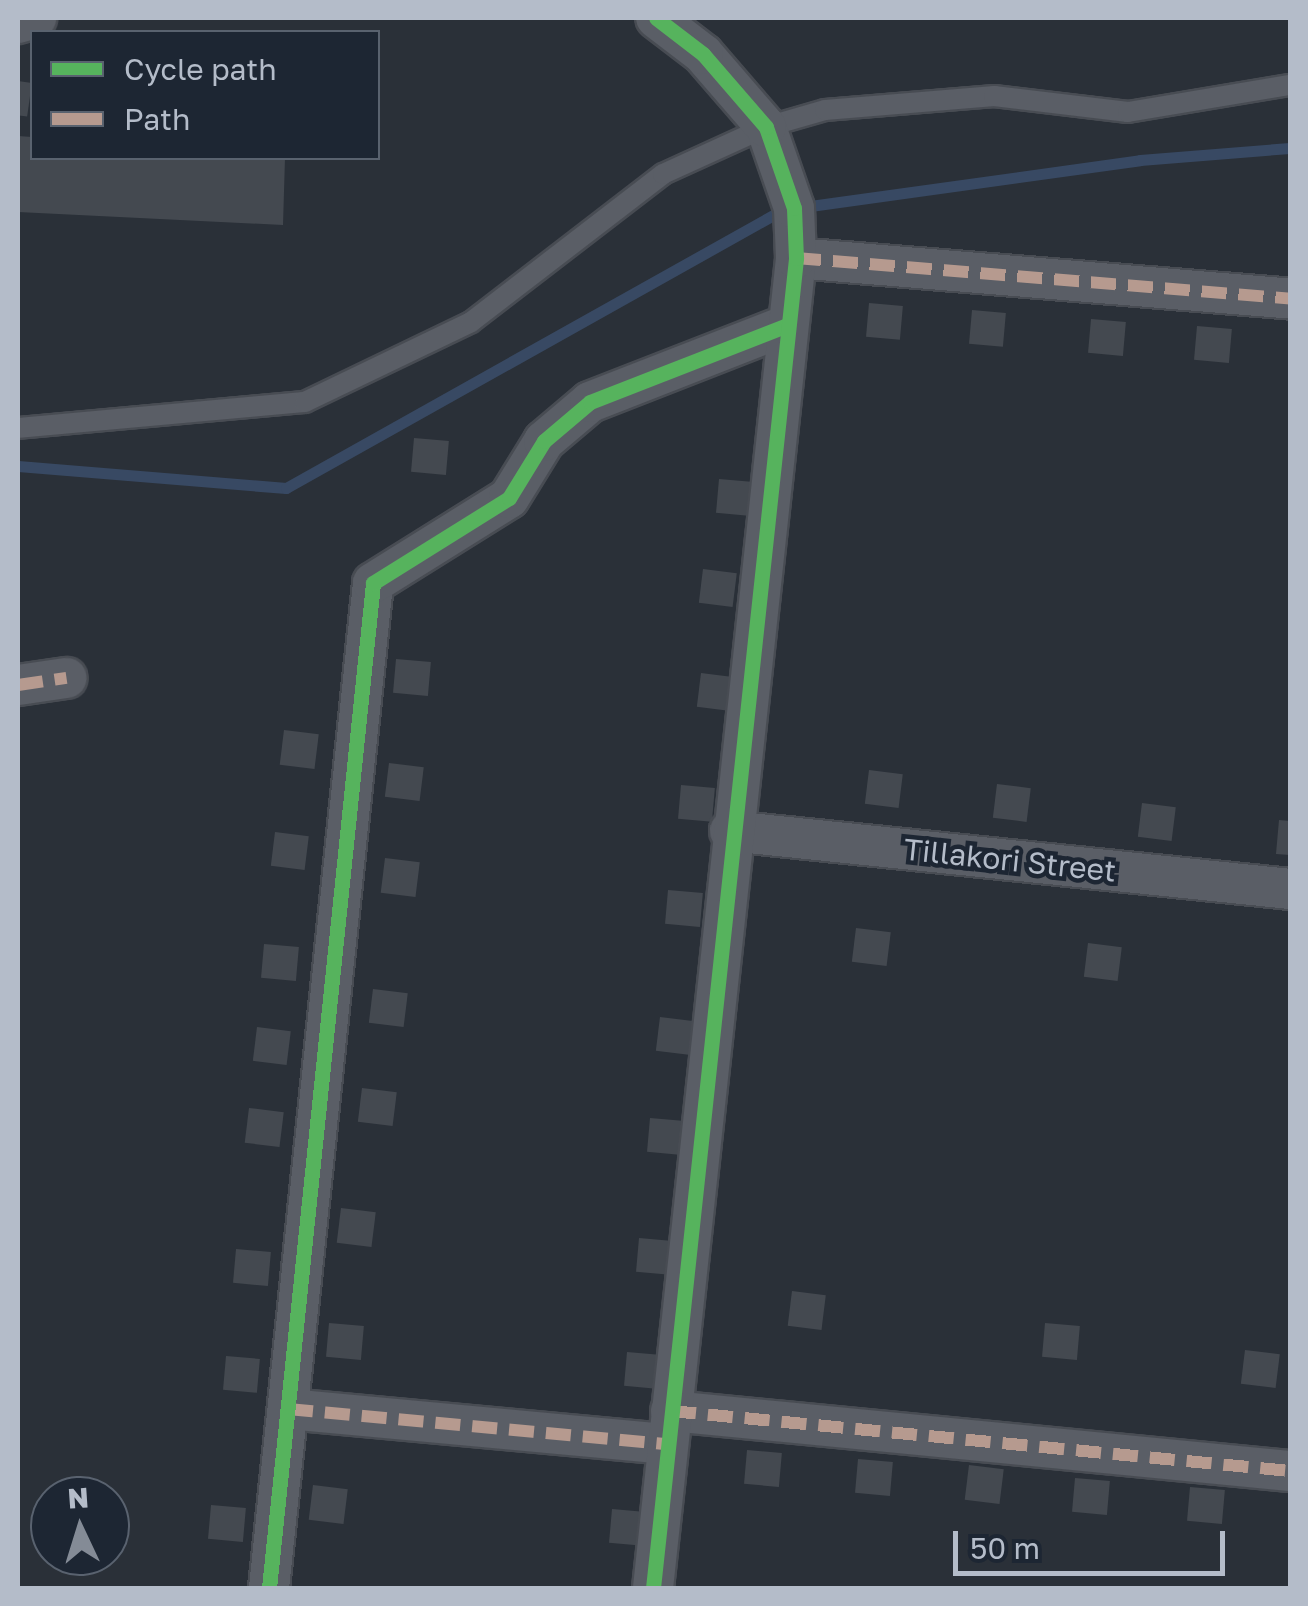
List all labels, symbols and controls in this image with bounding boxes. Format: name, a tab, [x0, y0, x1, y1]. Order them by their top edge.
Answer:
legend	[30, 30, 380, 160]
text: Cycle path	[124, 51, 277, 87]
text: Path	[124, 101, 190, 137]
street label: Tillakori Street	[902, 831, 1118, 889]
north arrow	[30, 1476, 130, 1576]
text: N	[66, 1480, 90, 1515]
scale bar	[958, 1511, 1230, 1573]
text: 50 m	[970, 1530, 1040, 1566]

